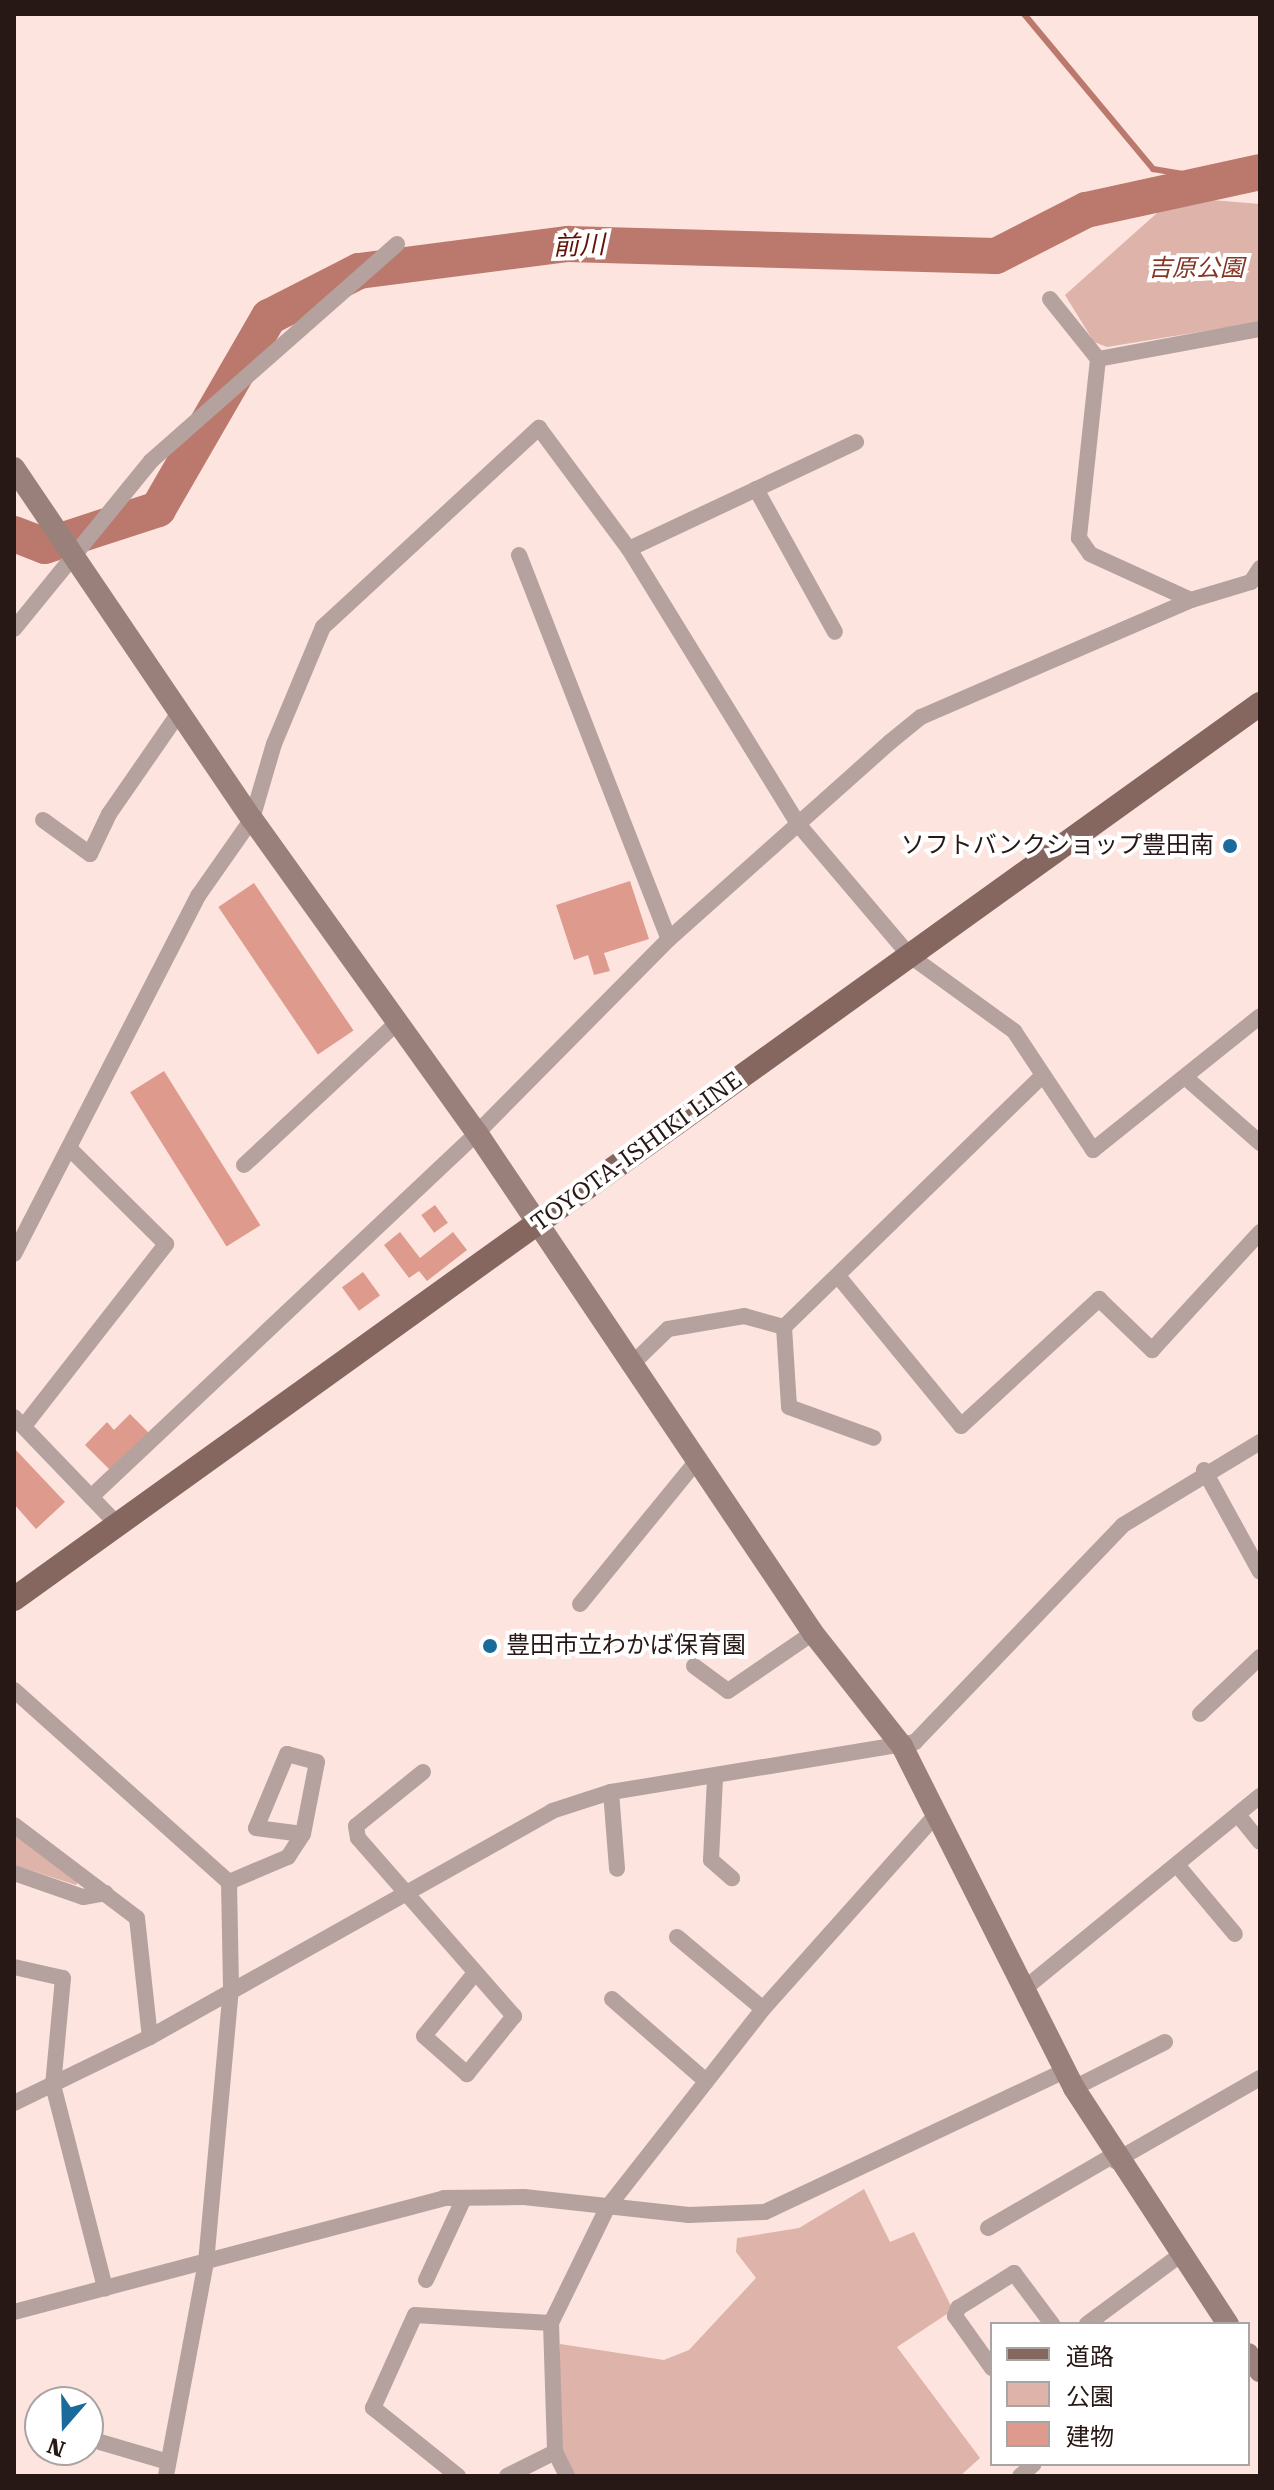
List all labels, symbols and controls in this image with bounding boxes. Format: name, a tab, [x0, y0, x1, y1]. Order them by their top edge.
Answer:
water label: 前川	[552, 230, 606, 262]
park label: 吉原公園	[1148, 255, 1244, 283]
place label: ソフトバンクショップ豊田南	[902, 832, 1214, 860]
marker: ソフトバンクショップ豊田南	[1221, 837, 1239, 855]
street label: TOYOTA-ISHIKI LINE	[526, 1066, 748, 1238]
place label: 豊田市立わかば保育園	[506, 1632, 746, 1660]
marker: 豊田市立わかば保育園	[481, 1637, 499, 1655]
legend	[990, 2322, 1250, 2466]
text: 道路	[1066, 2343, 1114, 2371]
text: 公園	[1066, 2383, 1114, 2411]
north arrow	[24, 2386, 104, 2466]
text: 建物	[1066, 2423, 1114, 2451]
text: N	[44, 2433, 69, 2462]

